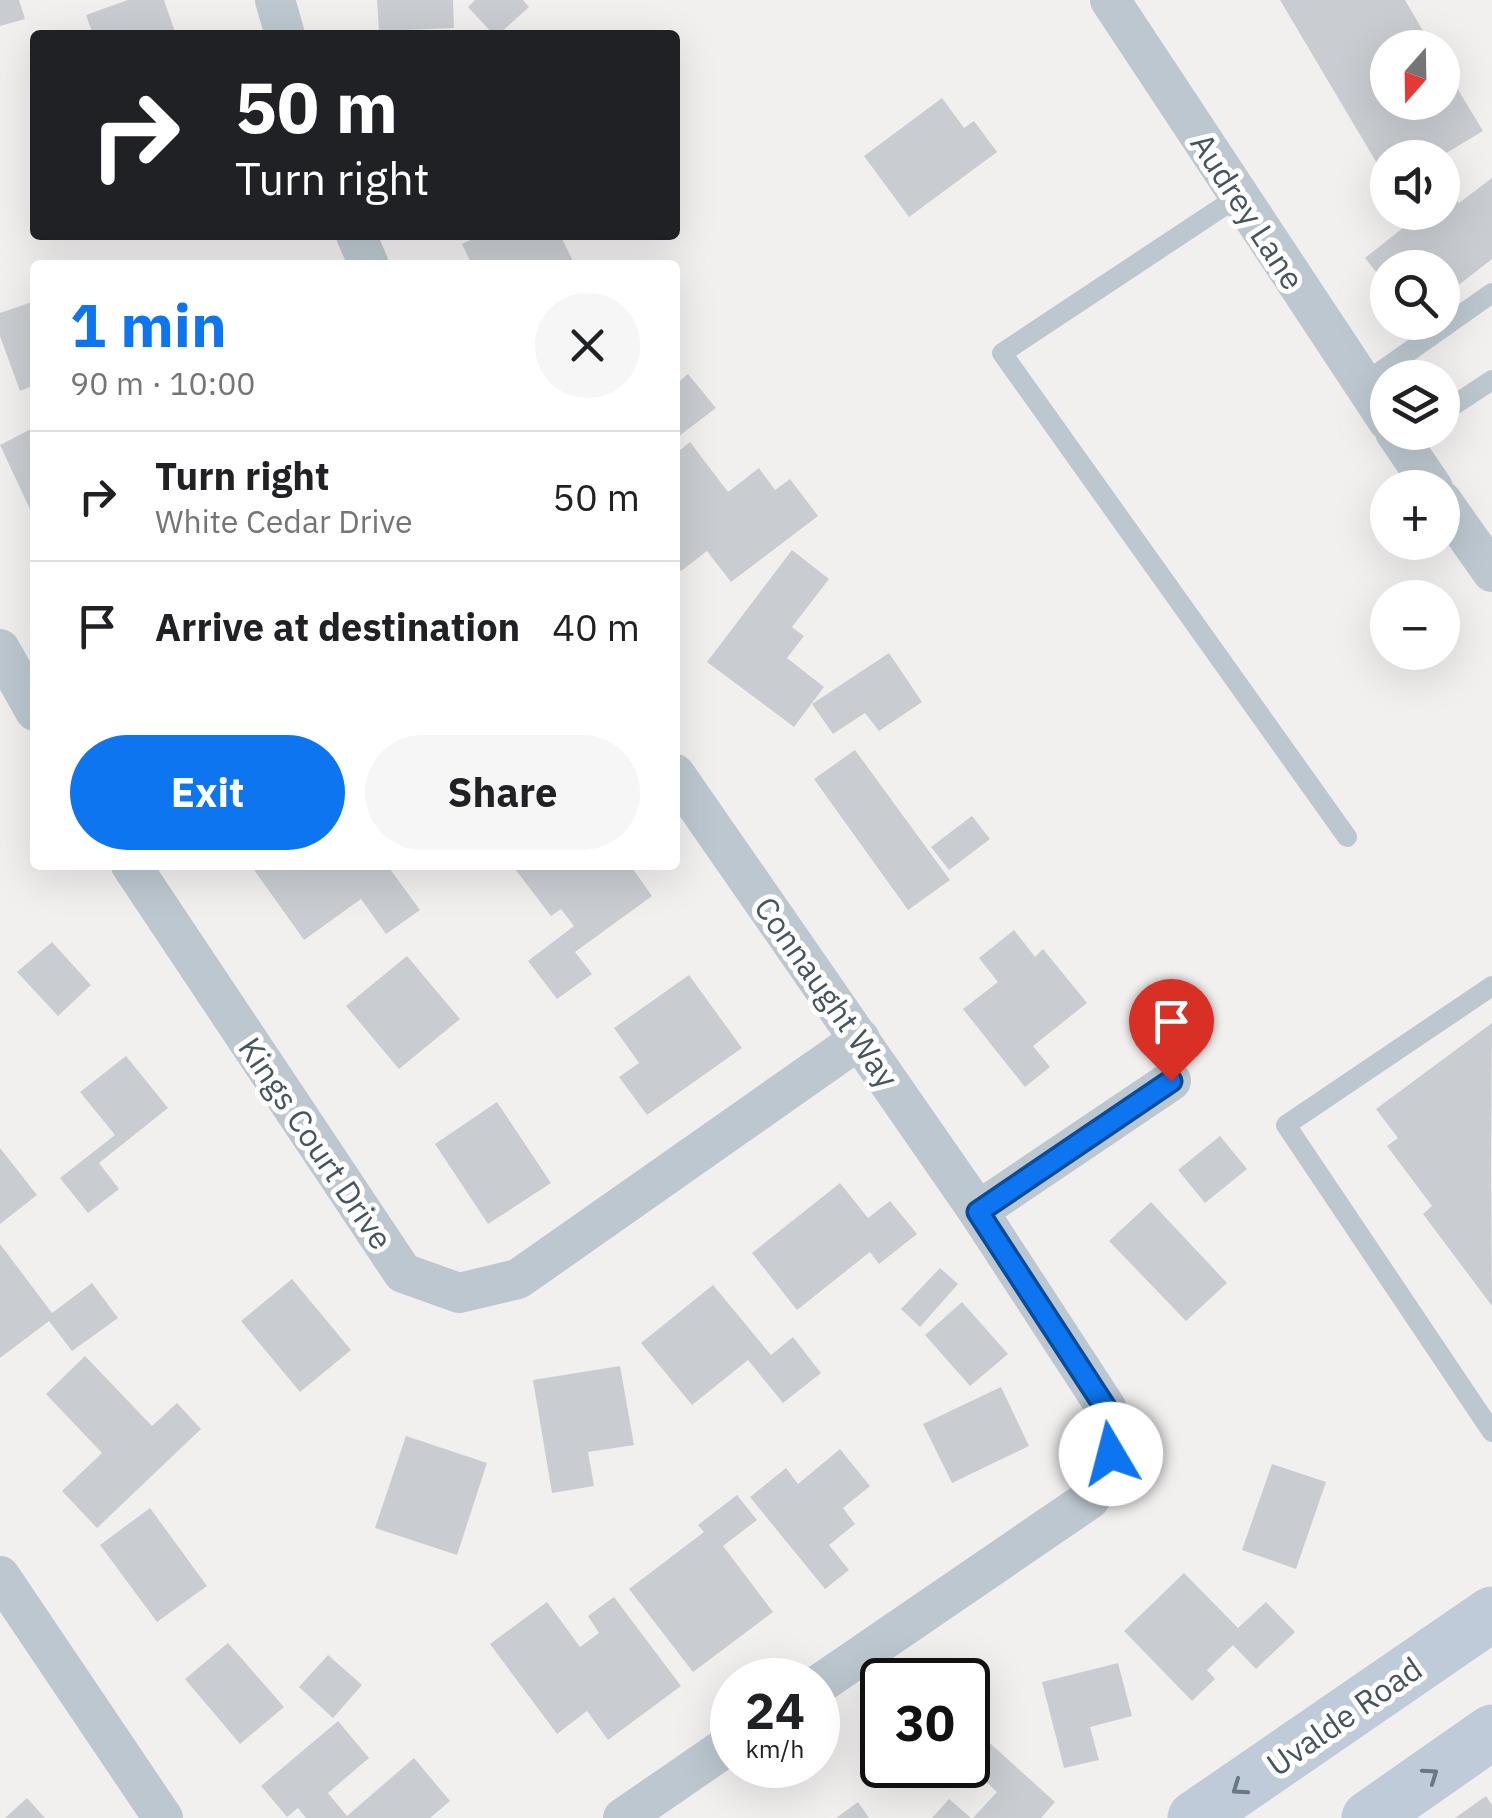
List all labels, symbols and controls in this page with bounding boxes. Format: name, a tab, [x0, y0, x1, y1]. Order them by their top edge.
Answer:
north arrow	[1370, 30, 1460, 120]
map controls	[1370, 30, 1460, 670]
text: 50 m	[235, 61, 398, 152]
icon: right	[70, 70, 200, 200]
street label: Audrey Lane	[1182, 125, 1314, 297]
button: sound	[1370, 140, 1460, 230]
text: Turn right	[235, 149, 430, 207]
button: search	[1370, 250, 1460, 340]
text: 1 min	[70, 285, 227, 364]
button: close	[535, 293, 640, 398]
button: layers	[1370, 360, 1460, 450]
text: 90 m · 10:00	[70, 362, 256, 404]
text: Turn right	[155, 451, 330, 500]
icon: right	[70, 469, 125, 524]
button: +	[1370, 470, 1460, 560]
text: 50 m	[552, 472, 640, 521]
text: White Cedar Drive	[155, 500, 413, 542]
button: −	[1370, 580, 1460, 670]
icon: arrive	[70, 599, 125, 654]
text: Arrive at destination	[155, 602, 520, 651]
text: 40 m	[552, 602, 640, 651]
button: Exit	[70, 735, 345, 850]
button: Share	[365, 735, 640, 850]
street label: Connaught Way	[745, 888, 909, 1096]
pin	[1129, 979, 1214, 1082]
icon: arrive	[1144, 994, 1199, 1049]
street label: Kings Court Drive	[229, 1029, 403, 1257]
position arrow	[1059, 1402, 1163, 1506]
street label: Uvalde Road	[1258, 1647, 1430, 1785]
speed limit sign: 30	[860, 1658, 990, 1788]
text: 24	[745, 1678, 805, 1743]
text: km/h	[746, 1732, 804, 1765]
one-way arrow	[1419, 1769, 1438, 1787]
one-way arrow	[1231, 1776, 1250, 1794]

